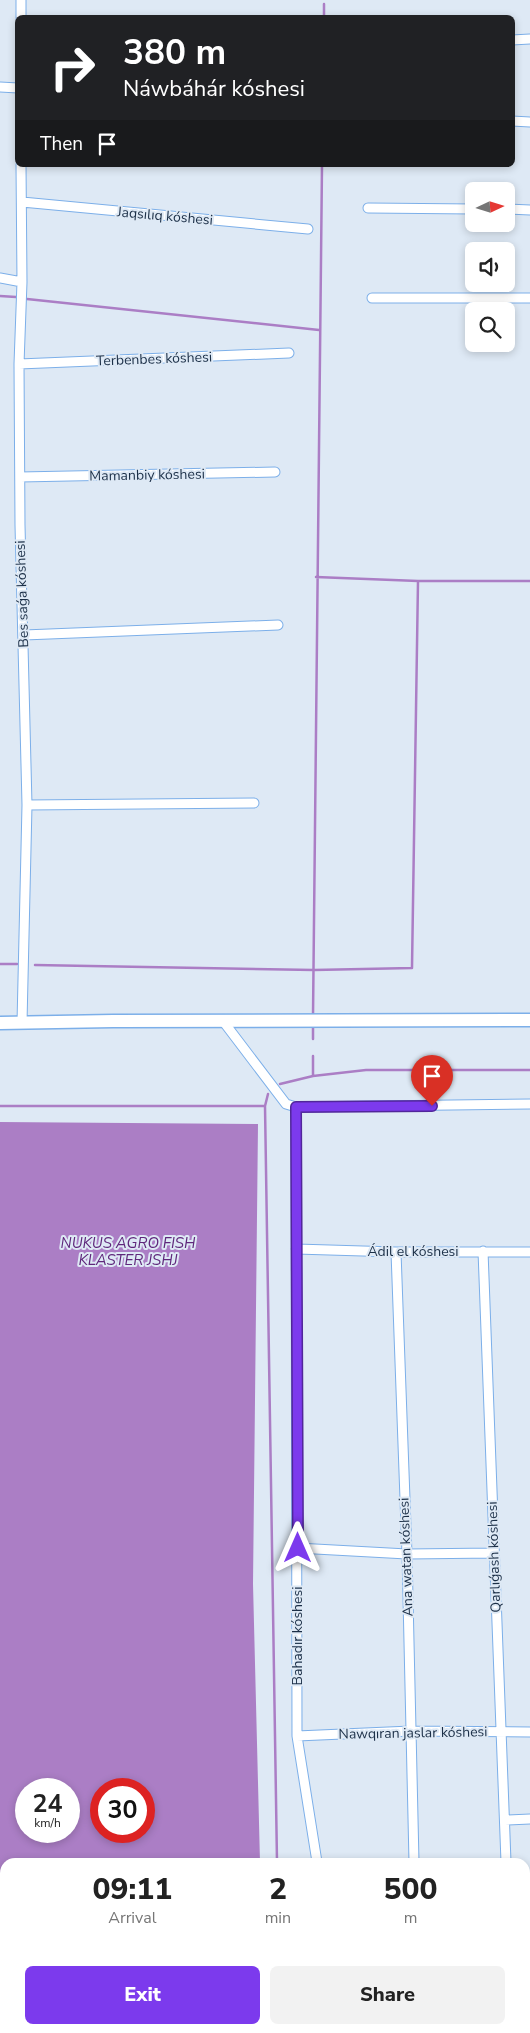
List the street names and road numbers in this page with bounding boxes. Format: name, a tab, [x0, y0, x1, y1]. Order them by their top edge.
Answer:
street label: Jaqsılıq kóshesi	[115, 202, 214, 230]
street label: Terbenbes kóshesi	[96, 347, 212, 371]
street label: Mamanbiy kóshesi	[89, 464, 205, 486]
street label: Bes saǵa kóshesi	[11, 540, 33, 648]
street label: Ádil el kóshesi	[367, 1242, 459, 1261]
street label: Ana watan kóshesi	[394, 1497, 418, 1617]
street label: Qarlıǵash kóshesi	[483, 1501, 505, 1613]
street label: Bahadır kóshesi	[288, 1587, 307, 1686]
street label: Nawqıran jaslar kóshesi	[338, 1722, 488, 1744]

